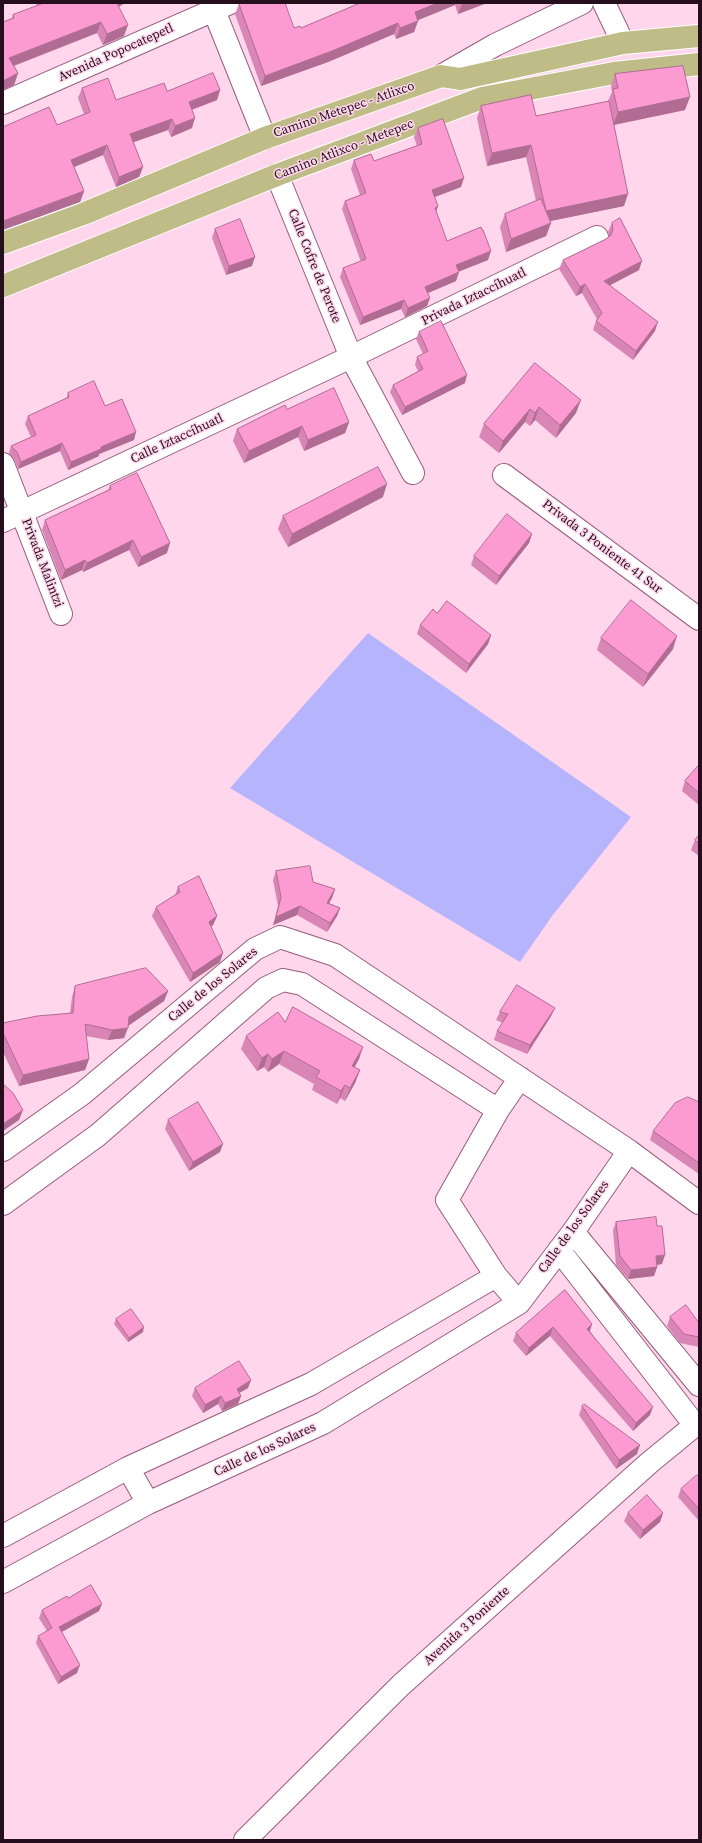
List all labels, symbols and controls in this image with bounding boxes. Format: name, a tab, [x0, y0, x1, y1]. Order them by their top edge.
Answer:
street label: Avenida Popocatepetl	[56, 21, 176, 85]
street label: Camino Metepec - Atlixco	[271, 78, 417, 142]
street label: Camino Atlixco - Metepec	[272, 116, 416, 184]
street label: Calle Cofre de Perote	[284, 207, 344, 325]
street label: Privada Iztaccíhuatl	[419, 265, 529, 329]
street label: Calle Iztaccíhuatl	[128, 411, 226, 467]
street label: Privada 3 Poniente 41 Sur	[539, 497, 665, 597]
street label: Privada Malintzi	[18, 516, 66, 610]
street label: Calle de los Solares	[165, 944, 261, 1026]
street label: Calle de los Solares	[535, 1178, 613, 1276]
street label: Calle de los Solares	[212, 1420, 318, 1480]
street label: Avenida 3 Poniente	[421, 1583, 513, 1669]

